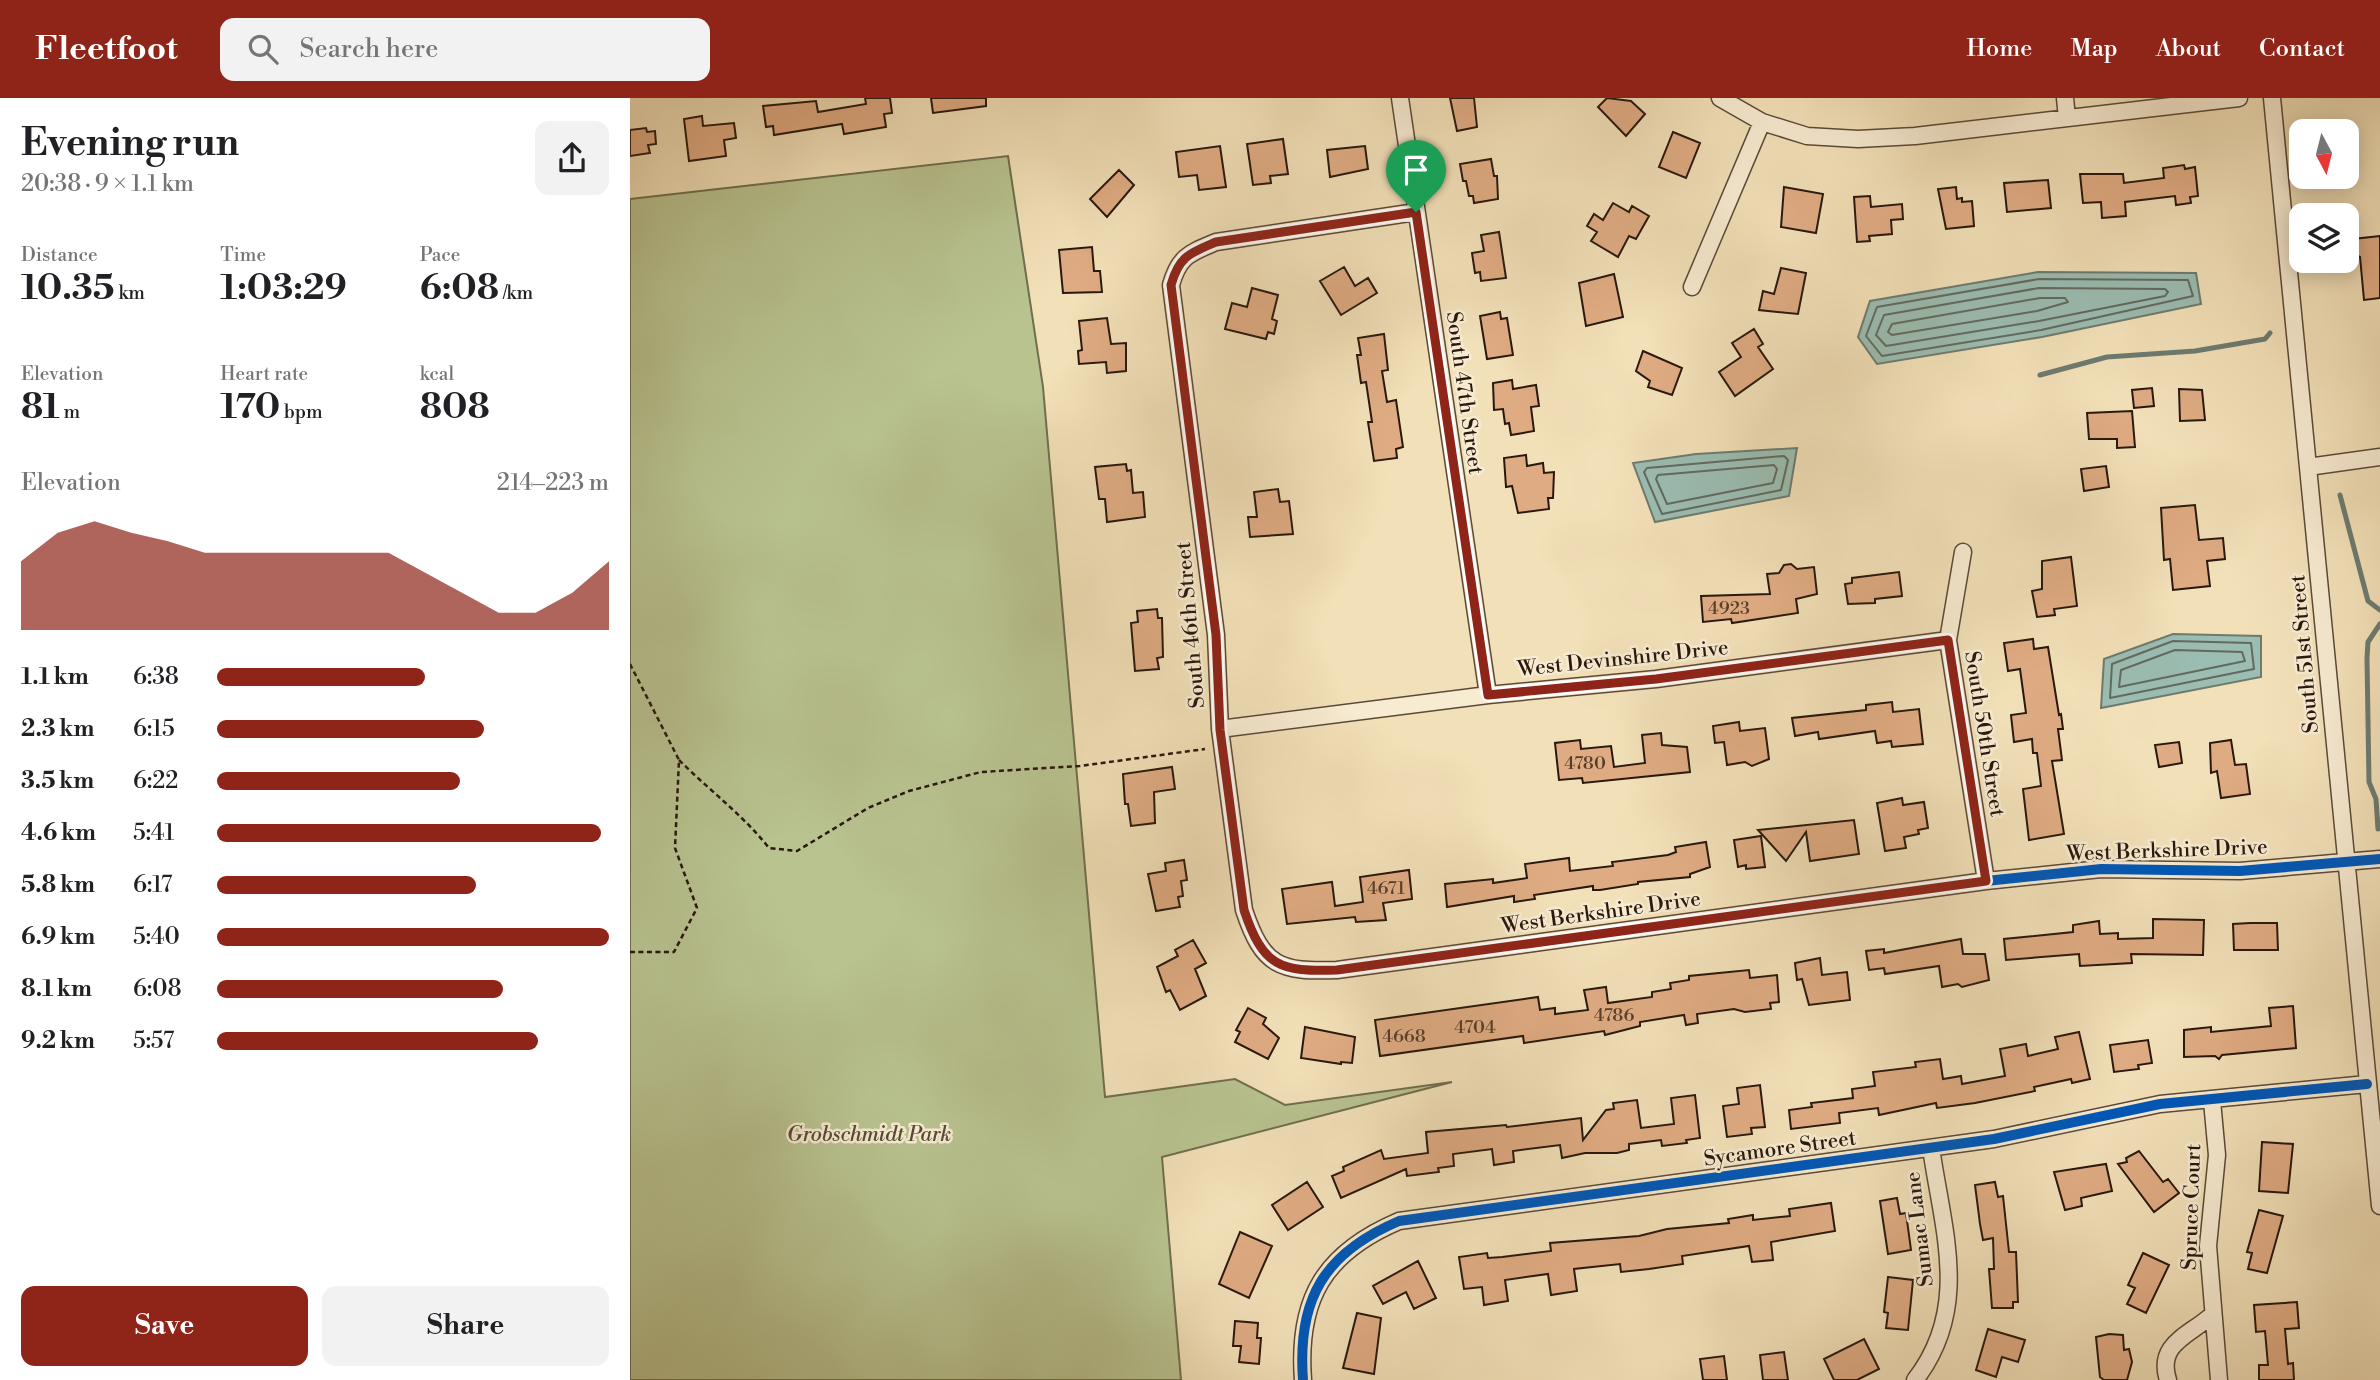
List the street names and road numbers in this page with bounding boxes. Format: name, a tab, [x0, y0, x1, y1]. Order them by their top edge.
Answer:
street label: South 47th Street	[1440, 310, 1488, 477]
street label: South 46th Street	[1171, 540, 1211, 709]
street label: South 51st Street	[2285, 573, 2325, 734]
street label: West Devinshire Drive	[1515, 635, 1730, 683]
street label: South 50th Street	[1958, 649, 2010, 819]
street label: West Berkshire Drive	[2065, 834, 2268, 868]
street label: West Berkshire Drive	[1498, 886, 1703, 940]
street label: Sycamore Street	[1702, 1125, 1858, 1173]
street label: Spruce Court	[2177, 1143, 2207, 1271]
street label: Sumac Lane	[1900, 1170, 1940, 1288]

